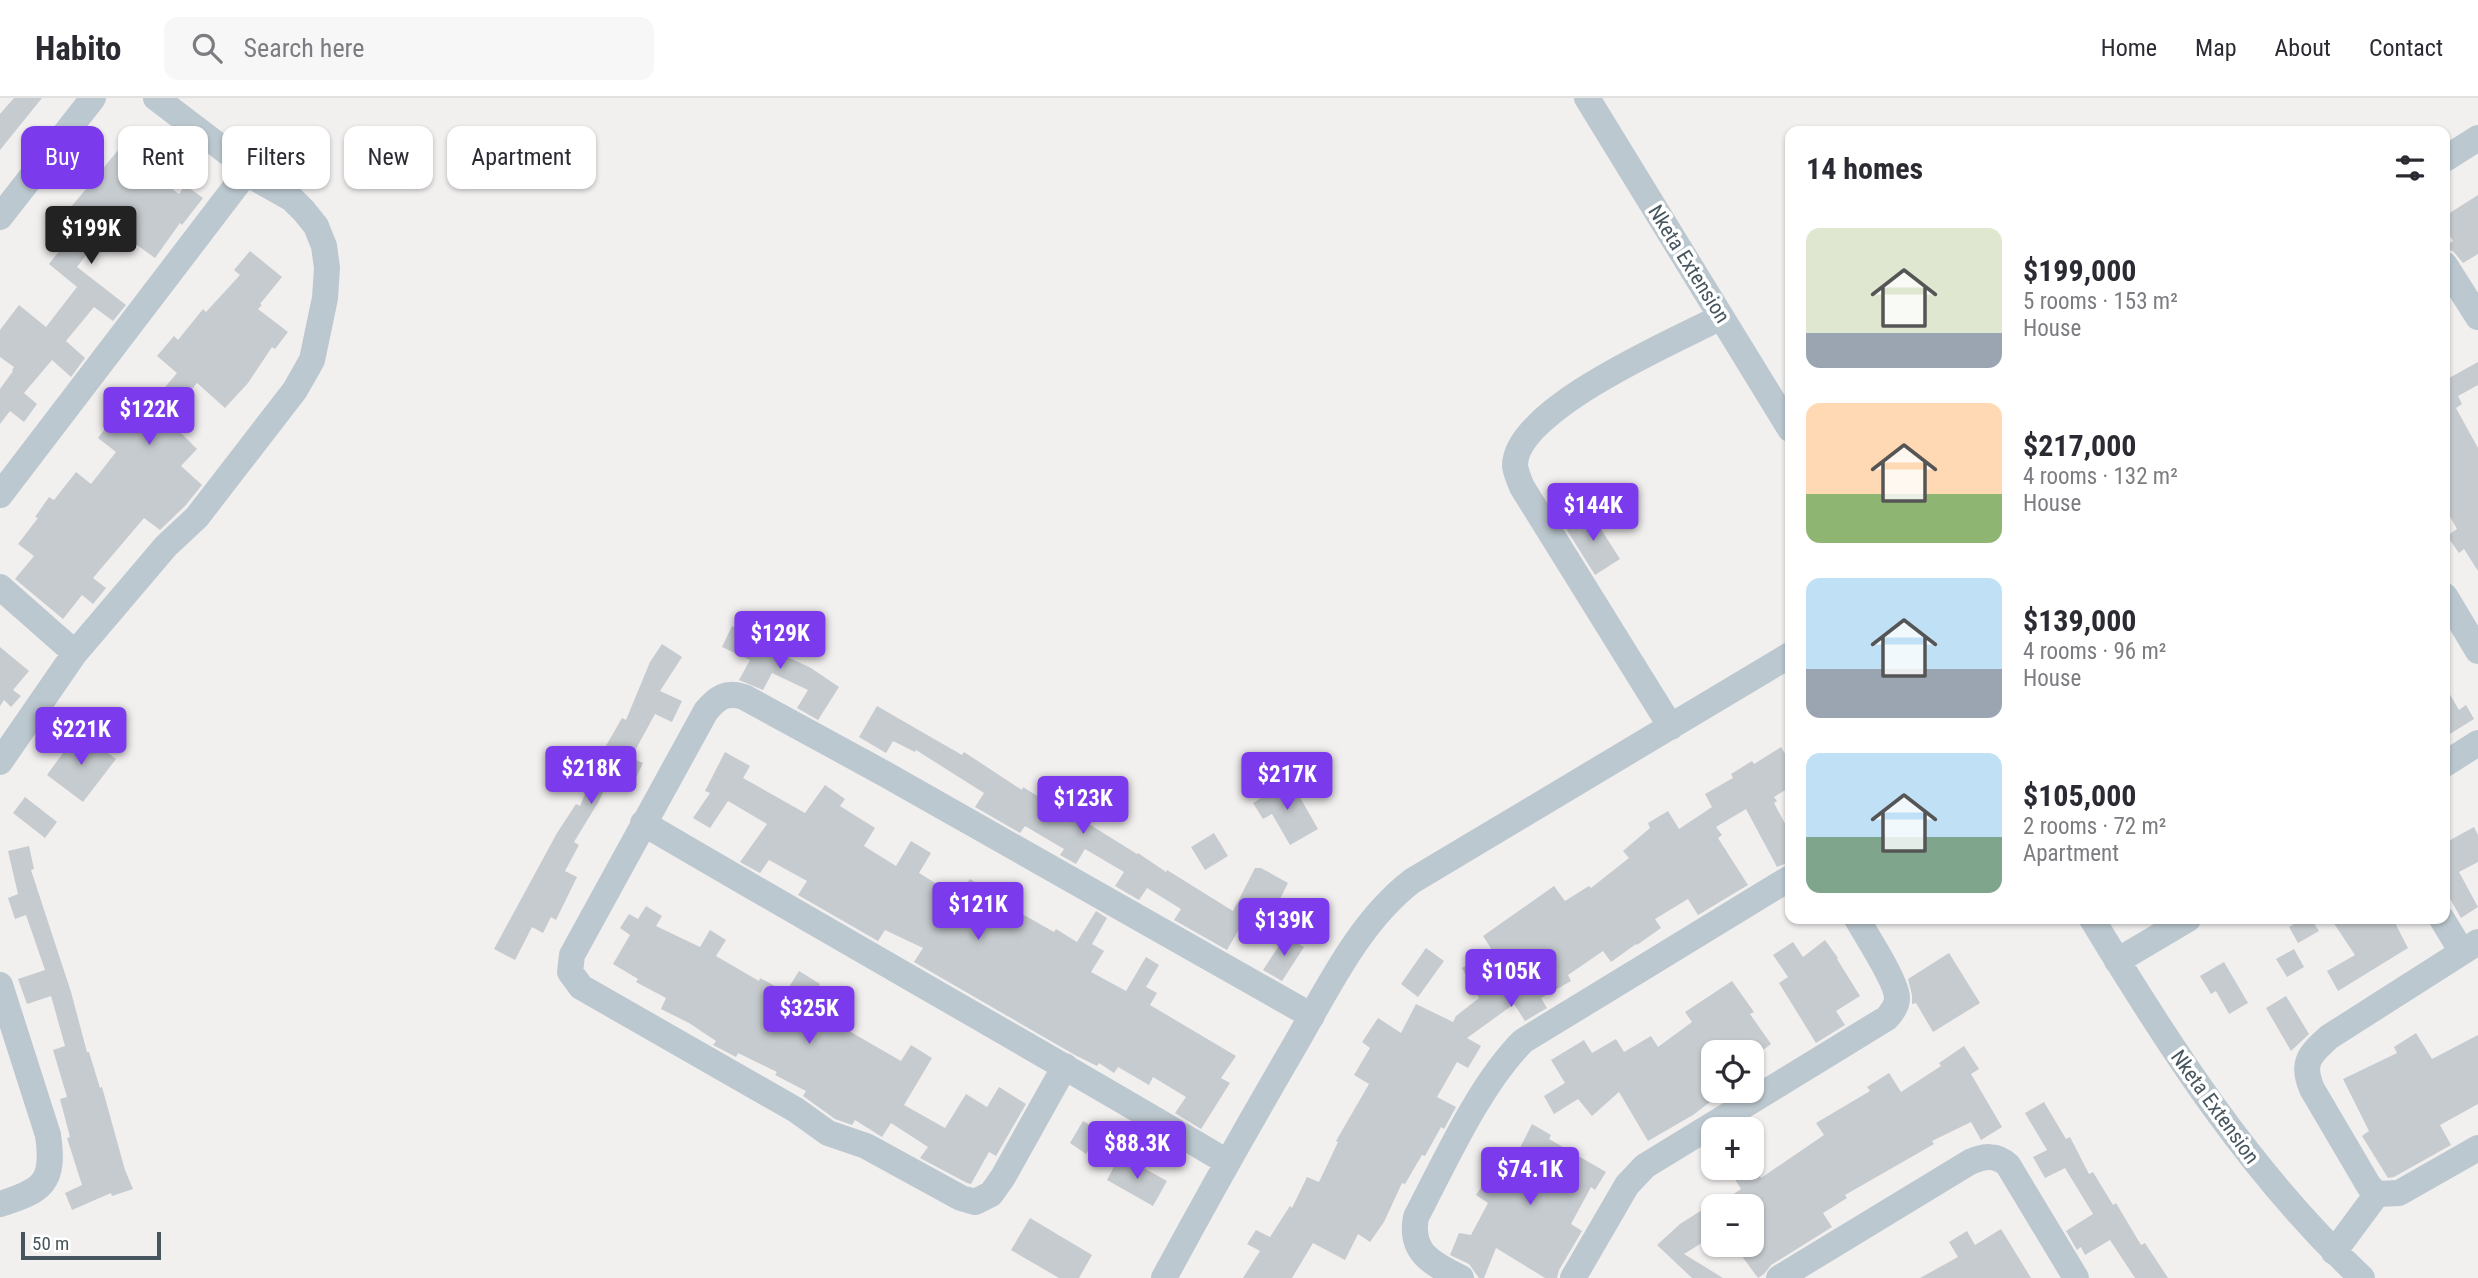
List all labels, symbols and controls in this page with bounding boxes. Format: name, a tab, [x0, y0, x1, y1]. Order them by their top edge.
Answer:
search box	[164, 17, 654, 80]
text: Habito	[35, 29, 122, 68]
icon: search	[188, 29, 226, 67]
text: Search here	[244, 33, 364, 63]
text: Home	[2101, 34, 2157, 62]
text: Map	[2195, 34, 2237, 62]
text: About	[2275, 34, 2331, 62]
text: Contact	[2369, 34, 2443, 62]
chip: Buy	[21, 126, 104, 189]
chip: Rent	[118, 126, 208, 189]
chip: Filters	[222, 126, 330, 189]
chip: New	[344, 126, 433, 189]
chip: Apartment	[447, 126, 596, 189]
icon: filters	[2391, 149, 2429, 187]
text: 14 homes	[1806, 151, 1923, 186]
street label: Nketa Extension	[1643, 201, 1735, 327]
pin: $199K	[42, 206, 140, 266]
text: $199K	[61, 215, 121, 242]
text: $199,000	[2023, 253, 2136, 288]
icon: home	[1862, 256, 1946, 340]
text: 5 rooms · 153 m²	[2023, 288, 2178, 315]
text: House	[2023, 315, 2081, 342]
pin: $122K	[100, 388, 198, 447]
text: $122K	[119, 396, 179, 423]
text: $217,000	[2023, 428, 2136, 463]
icon: home	[1862, 431, 1946, 515]
text: 4 rooms · 132 m²	[2023, 463, 2178, 490]
pin: $144K	[1544, 484, 1642, 543]
text: House	[2023, 490, 2081, 517]
text: $144K	[1563, 492, 1623, 519]
text: $139,000	[2023, 603, 2136, 638]
icon: home	[1862, 606, 1946, 690]
pin: $129K	[731, 612, 829, 671]
text: $129K	[750, 620, 810, 647]
text: 4 rooms · 96 m²	[2023, 638, 2166, 665]
text: House	[2023, 665, 2081, 692]
pin: $221K	[32, 708, 130, 767]
text: $221K	[51, 716, 111, 743]
pin: $218K	[542, 746, 640, 806]
pin: $217K	[1238, 752, 1336, 812]
text: $218K	[561, 755, 621, 782]
text: $217K	[1257, 761, 1317, 788]
pin: $123K	[1034, 776, 1132, 836]
text: $105,000	[2023, 778, 2136, 813]
icon: home	[1862, 781, 1946, 865]
text: $123K	[1053, 785, 1113, 812]
text: 2 rooms · 72 m²	[2023, 813, 2166, 840]
text: Apartment	[2023, 840, 2119, 867]
pin: $121K	[929, 882, 1027, 942]
text: $121K	[948, 891, 1008, 918]
pin: $139K	[1235, 898, 1333, 958]
text: $139K	[1254, 907, 1314, 934]
pin: $105K	[1462, 950, 1560, 1009]
text: $105K	[1481, 958, 1541, 985]
pin: $325K	[760, 986, 858, 1046]
text: $325K	[779, 995, 839, 1022]
map controls	[1701, 1040, 1764, 1257]
button: locate	[1701, 1040, 1764, 1103]
street label: Nketa Extension	[2166, 1046, 2264, 1168]
button: +	[1701, 1117, 1764, 1180]
pin: $88.3K	[1080, 1122, 1194, 1181]
text: $88.3K	[1104, 1130, 1170, 1157]
pin: $74.1K	[1473, 1148, 1587, 1207]
text: $74.1K	[1497, 1156, 1563, 1183]
button: −	[1701, 1194, 1764, 1257]
scale bar	[21, 1229, 161, 1261]
text: 50 m	[32, 1232, 69, 1255]

